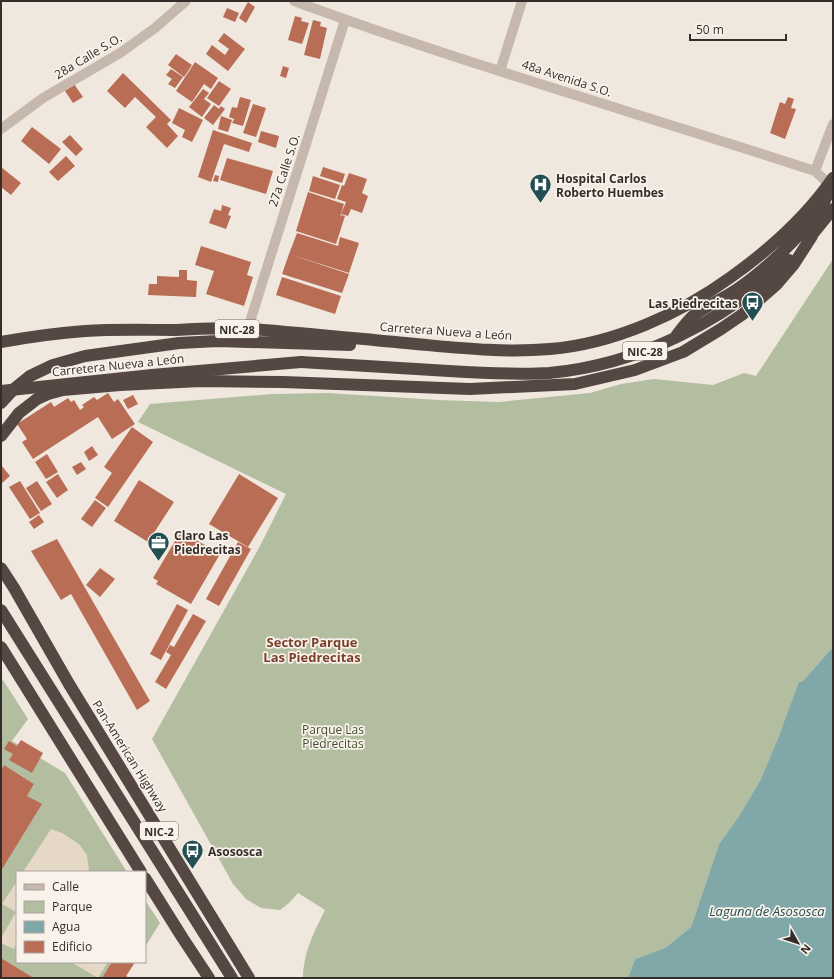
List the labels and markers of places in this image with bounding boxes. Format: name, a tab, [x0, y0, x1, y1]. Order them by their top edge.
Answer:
place label: Hospital Carlos Roberto Huembes	[556, 170, 664, 201]
hospital icon: Hospital Carlos Roberto Huembes	[527, 172, 553, 205]
bus stop icon: Las Piedrecitas	[740, 290, 766, 323]
place label: Las Piedrecitas	[648, 295, 738, 312]
place label: Claro Las Piedrecitas	[174, 527, 241, 558]
office icon: Claro Las Piedrecitas	[146, 529, 172, 562]
bus stop icon: Asososca	[180, 838, 206, 871]
place label: Asososca	[208, 843, 262, 860]

